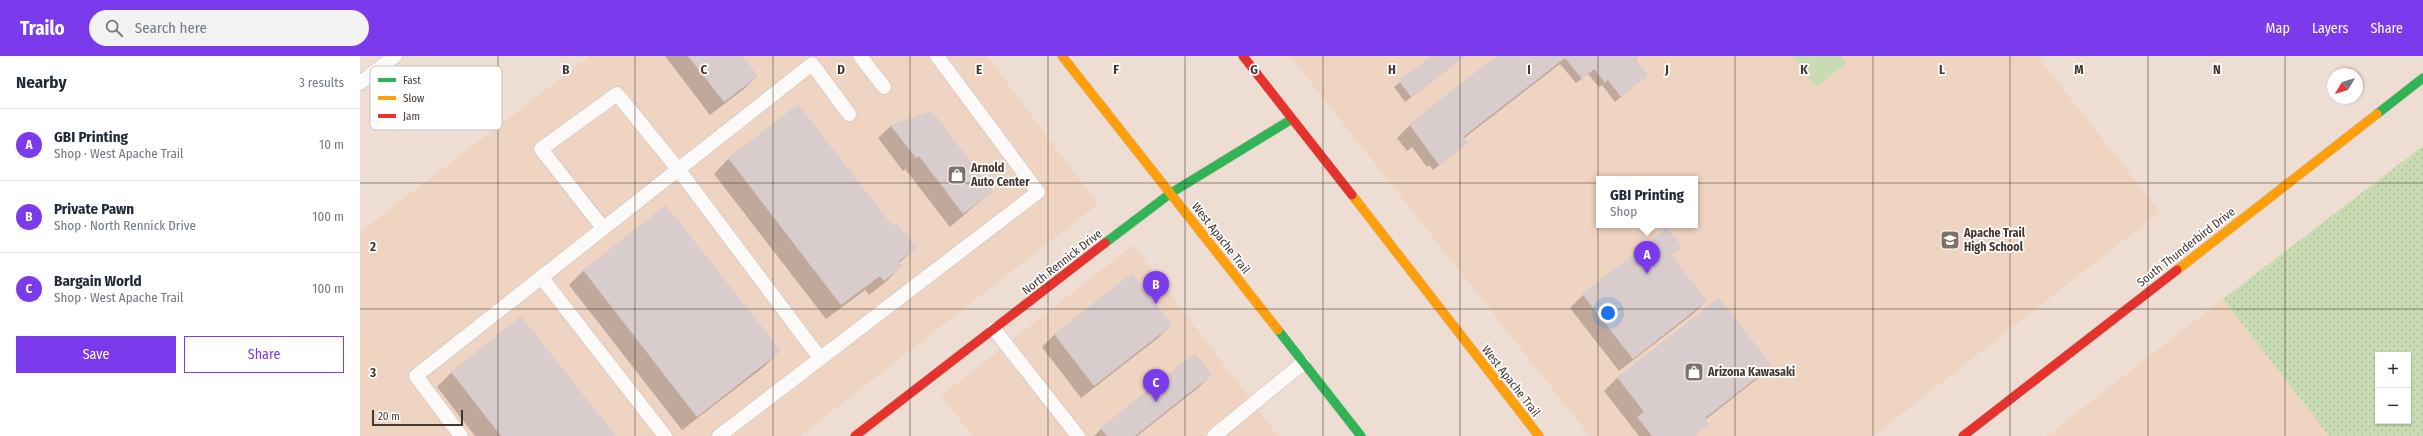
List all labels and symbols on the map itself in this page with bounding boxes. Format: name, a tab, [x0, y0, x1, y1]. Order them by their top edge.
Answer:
text: B	[562, 62, 570, 77]
text: C	[701, 62, 708, 77]
text: D	[837, 62, 845, 77]
text: E	[976, 62, 982, 77]
text: F	[1113, 62, 1119, 77]
text: G	[1250, 62, 1258, 77]
text: H	[1388, 62, 1396, 77]
text: I	[1527, 62, 1531, 77]
text: J	[1664, 62, 1669, 77]
text: K	[1800, 62, 1808, 77]
text: L	[1939, 62, 1945, 77]
text: M	[2074, 62, 2084, 77]
text: N	[2213, 62, 2221, 77]
legend	[370, 66, 502, 130]
north arrow	[2327, 68, 2363, 104]
text: Fast	[403, 74, 421, 87]
text: Slow	[403, 92, 424, 105]
text: Jam	[403, 110, 420, 123]
place label: Arnold Auto Center	[970, 161, 1030, 189]
shop icon: Arnold Auto Center	[946, 164, 968, 186]
street label: West Apache Trail	[1189, 200, 1253, 276]
street label: South Thunderbird Drive	[2134, 204, 2238, 290]
street label: North Rennick Drive	[1019, 226, 1105, 298]
place label: Apache Trail High School	[1963, 226, 2026, 254]
school or university icon: Apache Trail High School	[1939, 229, 1961, 251]
text: 2	[369, 239, 376, 254]
pin: A	[1634, 241, 1660, 274]
pin: B	[1143, 271, 1169, 304]
your location	[1598, 303, 1618, 323]
street label: West Apache Trail	[1479, 343, 1543, 419]
shop icon: Arizona Kawasaki	[1683, 361, 1705, 383]
text: 3	[369, 365, 376, 380]
place label: Arizona Kawasaki	[1707, 365, 1795, 379]
pin: C	[1143, 369, 1169, 402]
scale bar	[372, 408, 463, 427]

